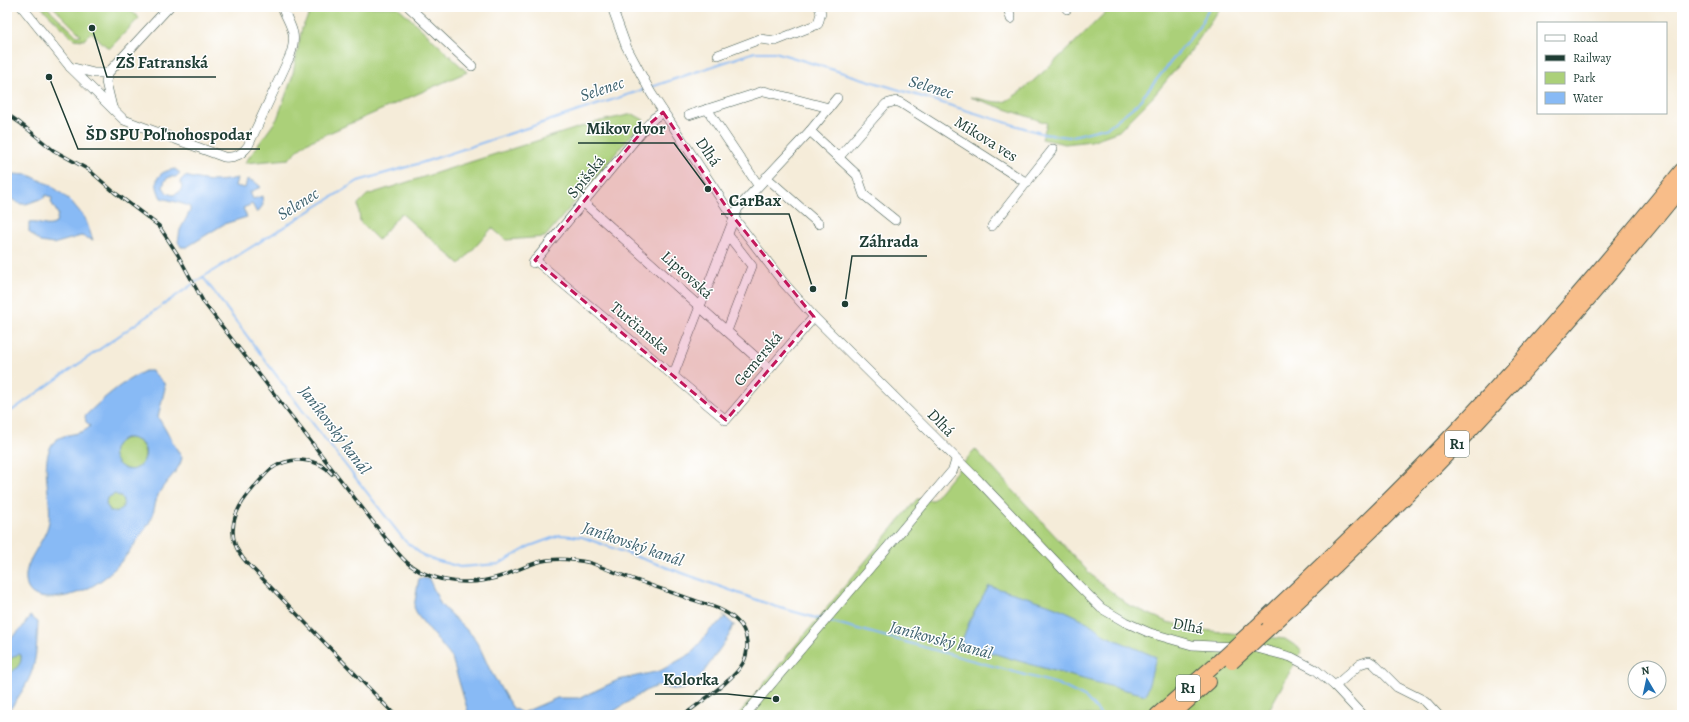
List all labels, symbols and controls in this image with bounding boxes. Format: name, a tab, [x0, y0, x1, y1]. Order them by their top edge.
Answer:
legend	[1537, 22, 1667, 114]
text: Road	[1573, 30, 1599, 46]
callout: ZŠ Fatranská	[107, 48, 216, 77]
text: Railway	[1573, 50, 1612, 66]
text: ZŠ Fatranská	[116, 51, 209, 74]
water label: Selenec	[906, 69, 956, 105]
text: Park	[1573, 70, 1596, 86]
water label: Selenec	[577, 71, 627, 107]
text: Water	[1572, 90, 1603, 106]
street label: Mikova ves	[950, 111, 1022, 167]
callout: Mikov dvor	[578, 114, 674, 143]
text: Mikov dvor	[586, 117, 666, 140]
callout: ŠD SPU Poľnohospodar	[78, 120, 260, 149]
text: ŠD SPU Poľnohospodar	[86, 123, 252, 146]
street label: Dlhá	[690, 133, 726, 172]
street label: Spišská	[562, 150, 610, 203]
water label: Selenec	[273, 182, 323, 226]
callout: CarBax	[721, 185, 789, 214]
text: CarBax	[729, 189, 782, 212]
callout: Záhrada	[852, 227, 927, 256]
text: Záhrada	[859, 230, 920, 253]
street label: Liptovská	[656, 246, 718, 305]
street label: Turčianska	[605, 296, 675, 360]
street label: Gemerská	[728, 326, 788, 391]
water label: Janíkovský kanál	[293, 380, 376, 480]
street label: Dlhá	[922, 404, 960, 442]
road number: R1	[1445, 431, 1469, 457]
water label: Janíkovský kanál	[578, 516, 687, 572]
street label: Dlhá	[1171, 612, 1206, 640]
water label: Janíkovský kanál	[886, 615, 996, 665]
north arrow	[1627, 660, 1667, 700]
text: N	[1640, 663, 1651, 679]
callout: Kolorka	[655, 665, 727, 694]
text: Kolorka	[663, 668, 720, 691]
road number: R1	[1176, 675, 1200, 701]

